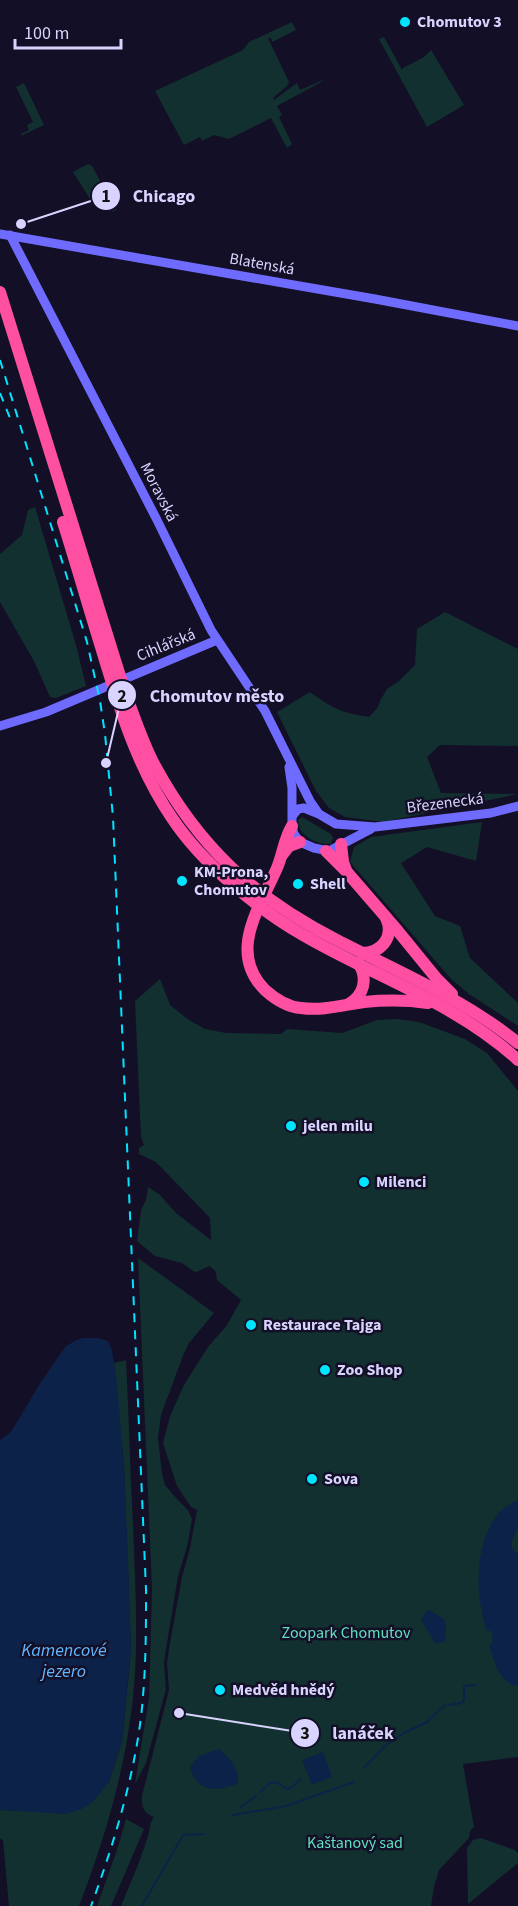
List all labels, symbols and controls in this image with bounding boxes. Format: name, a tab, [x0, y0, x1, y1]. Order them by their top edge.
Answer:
place label: Chomutov 3	[417, 11, 502, 33]
scale bar	[15, 12, 122, 50]
marker: Chomutov 3	[398, 15, 412, 29]
text: 100 m	[24, 21, 69, 46]
callout: Chicago	[91, 178, 207, 214]
text: 1	[101, 184, 111, 209]
text: Chicago	[133, 184, 195, 209]
street label: Blatenská	[228, 247, 296, 281]
street label: Moravská	[135, 459, 183, 525]
street label: Cihlářská	[133, 623, 199, 667]
callout: Chomutov město	[107, 677, 296, 713]
text: 2	[117, 684, 127, 709]
text: Chomutov město	[150, 684, 284, 709]
street label: Březenecká	[405, 787, 485, 819]
place label: KM-Prona, Chomutov	[194, 861, 269, 901]
place label: Shell	[310, 873, 346, 895]
marker: KM-Prona, Chomutov	[175, 874, 189, 888]
marker: Shell	[291, 877, 305, 891]
place label: jelen milu	[302, 1115, 373, 1137]
marker: jelen milu	[284, 1119, 298, 1133]
place label: Milenci	[376, 1171, 427, 1193]
marker: Milenci	[357, 1175, 371, 1189]
place label: Restaurace Tajga	[263, 1314, 381, 1336]
marker: Restaurace Tajga	[244, 1318, 258, 1332]
place label: Zoo Shop	[337, 1359, 403, 1381]
marker: Zoo Shop	[318, 1363, 332, 1377]
place label: Sova	[324, 1468, 358, 1490]
marker: Sova	[305, 1472, 319, 1486]
park label: Zoopark Chomutov	[282, 1622, 411, 1644]
water label: Kamencové jezero	[21, 1638, 107, 1684]
place label: Medvěd hnědý	[232, 1679, 335, 1701]
marker: Medvěd hnědý	[213, 1683, 227, 1697]
callout: lanáček	[290, 1715, 406, 1751]
text: 3	[300, 1721, 310, 1746]
text: lanáček	[332, 1721, 394, 1746]
park label: Kaštanový sad	[307, 1832, 403, 1854]

